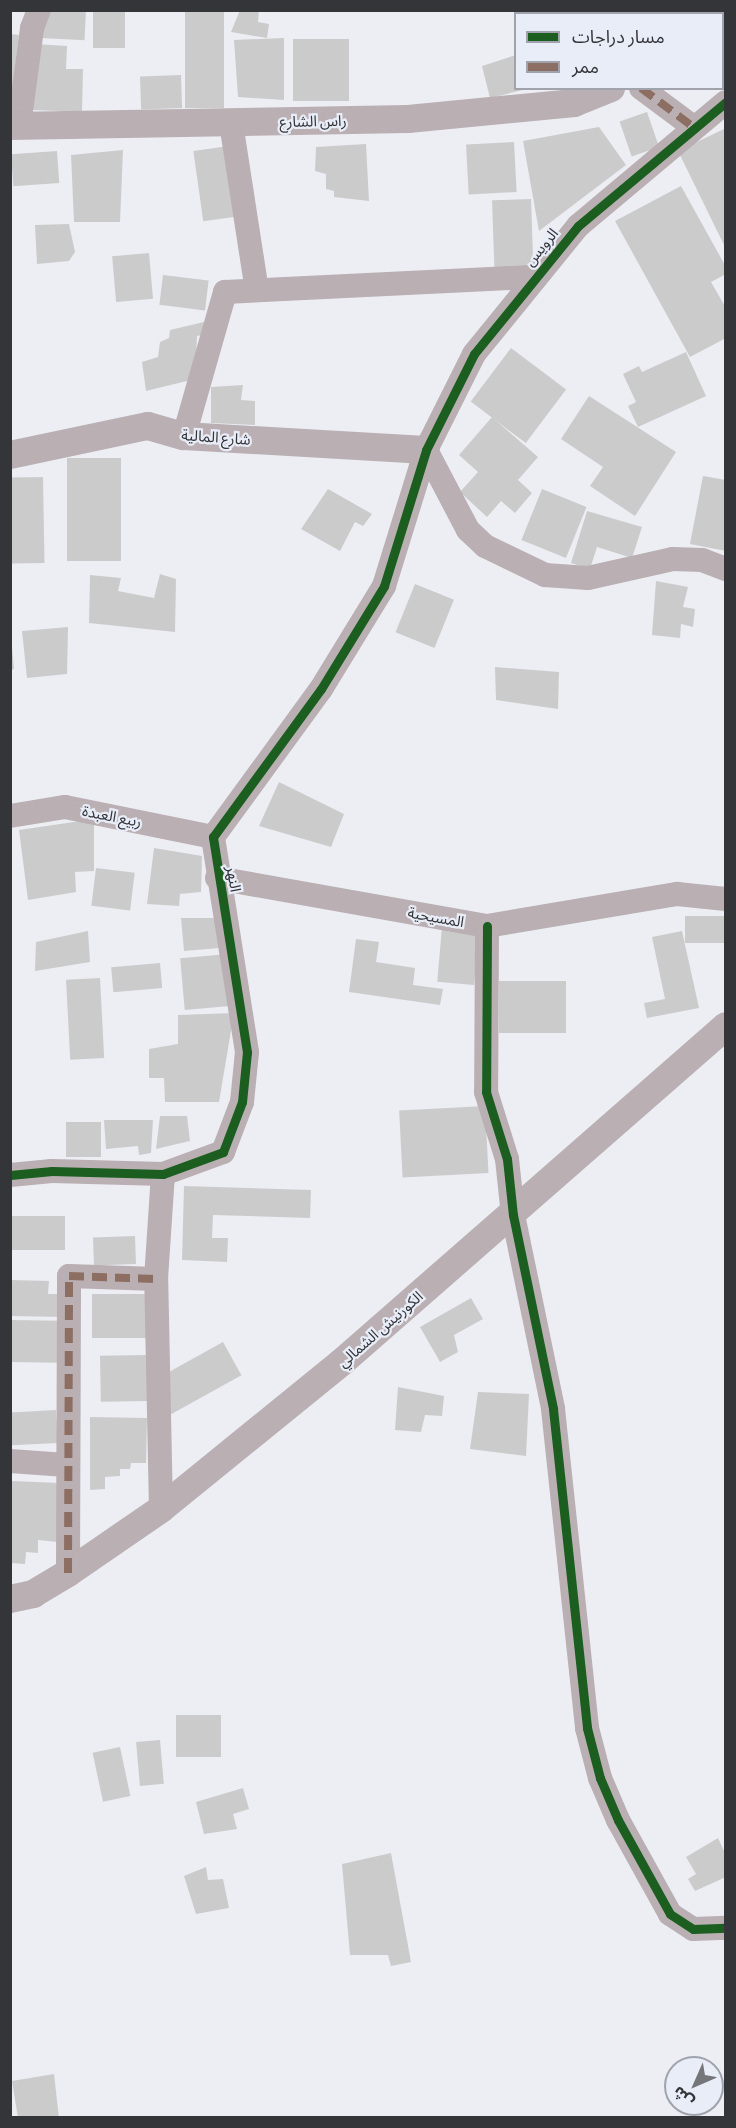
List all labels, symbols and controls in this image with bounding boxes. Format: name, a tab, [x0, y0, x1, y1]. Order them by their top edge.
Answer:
legend	[514, 12, 724, 90]
text: مسار دراجات	[572, 25, 665, 47]
text: ممر	[572, 55, 599, 77]
street label: راس الشارع	[279, 111, 347, 131]
street label: الرويس	[520, 224, 562, 270]
street label: شارع المالية	[181, 426, 251, 448]
street label: ربيع العبدة	[81, 801, 143, 831]
street label: النهر	[223, 865, 245, 893]
street label: المسيحية	[406, 903, 466, 931]
street label: الكورنيش الشمالي	[334, 1287, 426, 1371]
north arrow	[664, 2056, 724, 2116]
text: ش	[668, 2083, 697, 2112]

